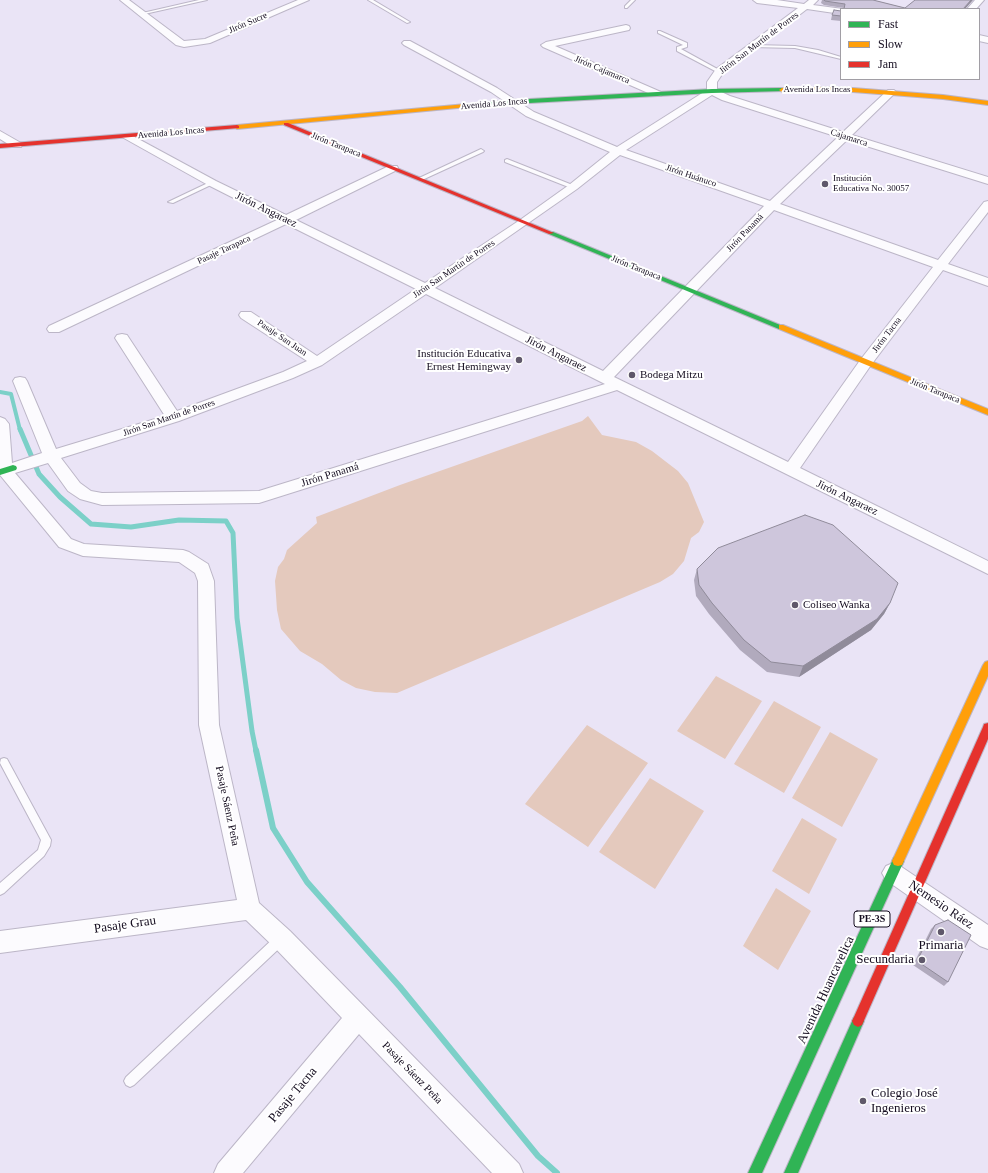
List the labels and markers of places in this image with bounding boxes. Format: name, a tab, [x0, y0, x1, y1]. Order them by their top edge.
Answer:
place label: Institución Educativa No. 30057	[833, 174, 909, 195]
marker: Institución Educativa No. 30057	[820, 179, 830, 189]
place label: Institución Educativa Ernest Hemingway	[417, 347, 511, 373]
marker: Institución Educativa Ernest Hemingway	[514, 355, 524, 365]
place label: Bodega Mitzu	[640, 368, 703, 382]
marker: Bodega Mitzu	[627, 370, 637, 380]
place label: Coliseo Wanka	[803, 598, 870, 612]
marker: Coliseo Wanka	[790, 600, 800, 610]
marker: Primaria	[936, 927, 946, 937]
place label: Primaria	[919, 938, 963, 954]
place label: Secundaria	[856, 952, 914, 968]
marker: Secundaria	[917, 955, 927, 965]
place label: Colegio José Ingenieros	[871, 1086, 938, 1117]
marker: Colegio José Ingenieros	[858, 1096, 868, 1106]

